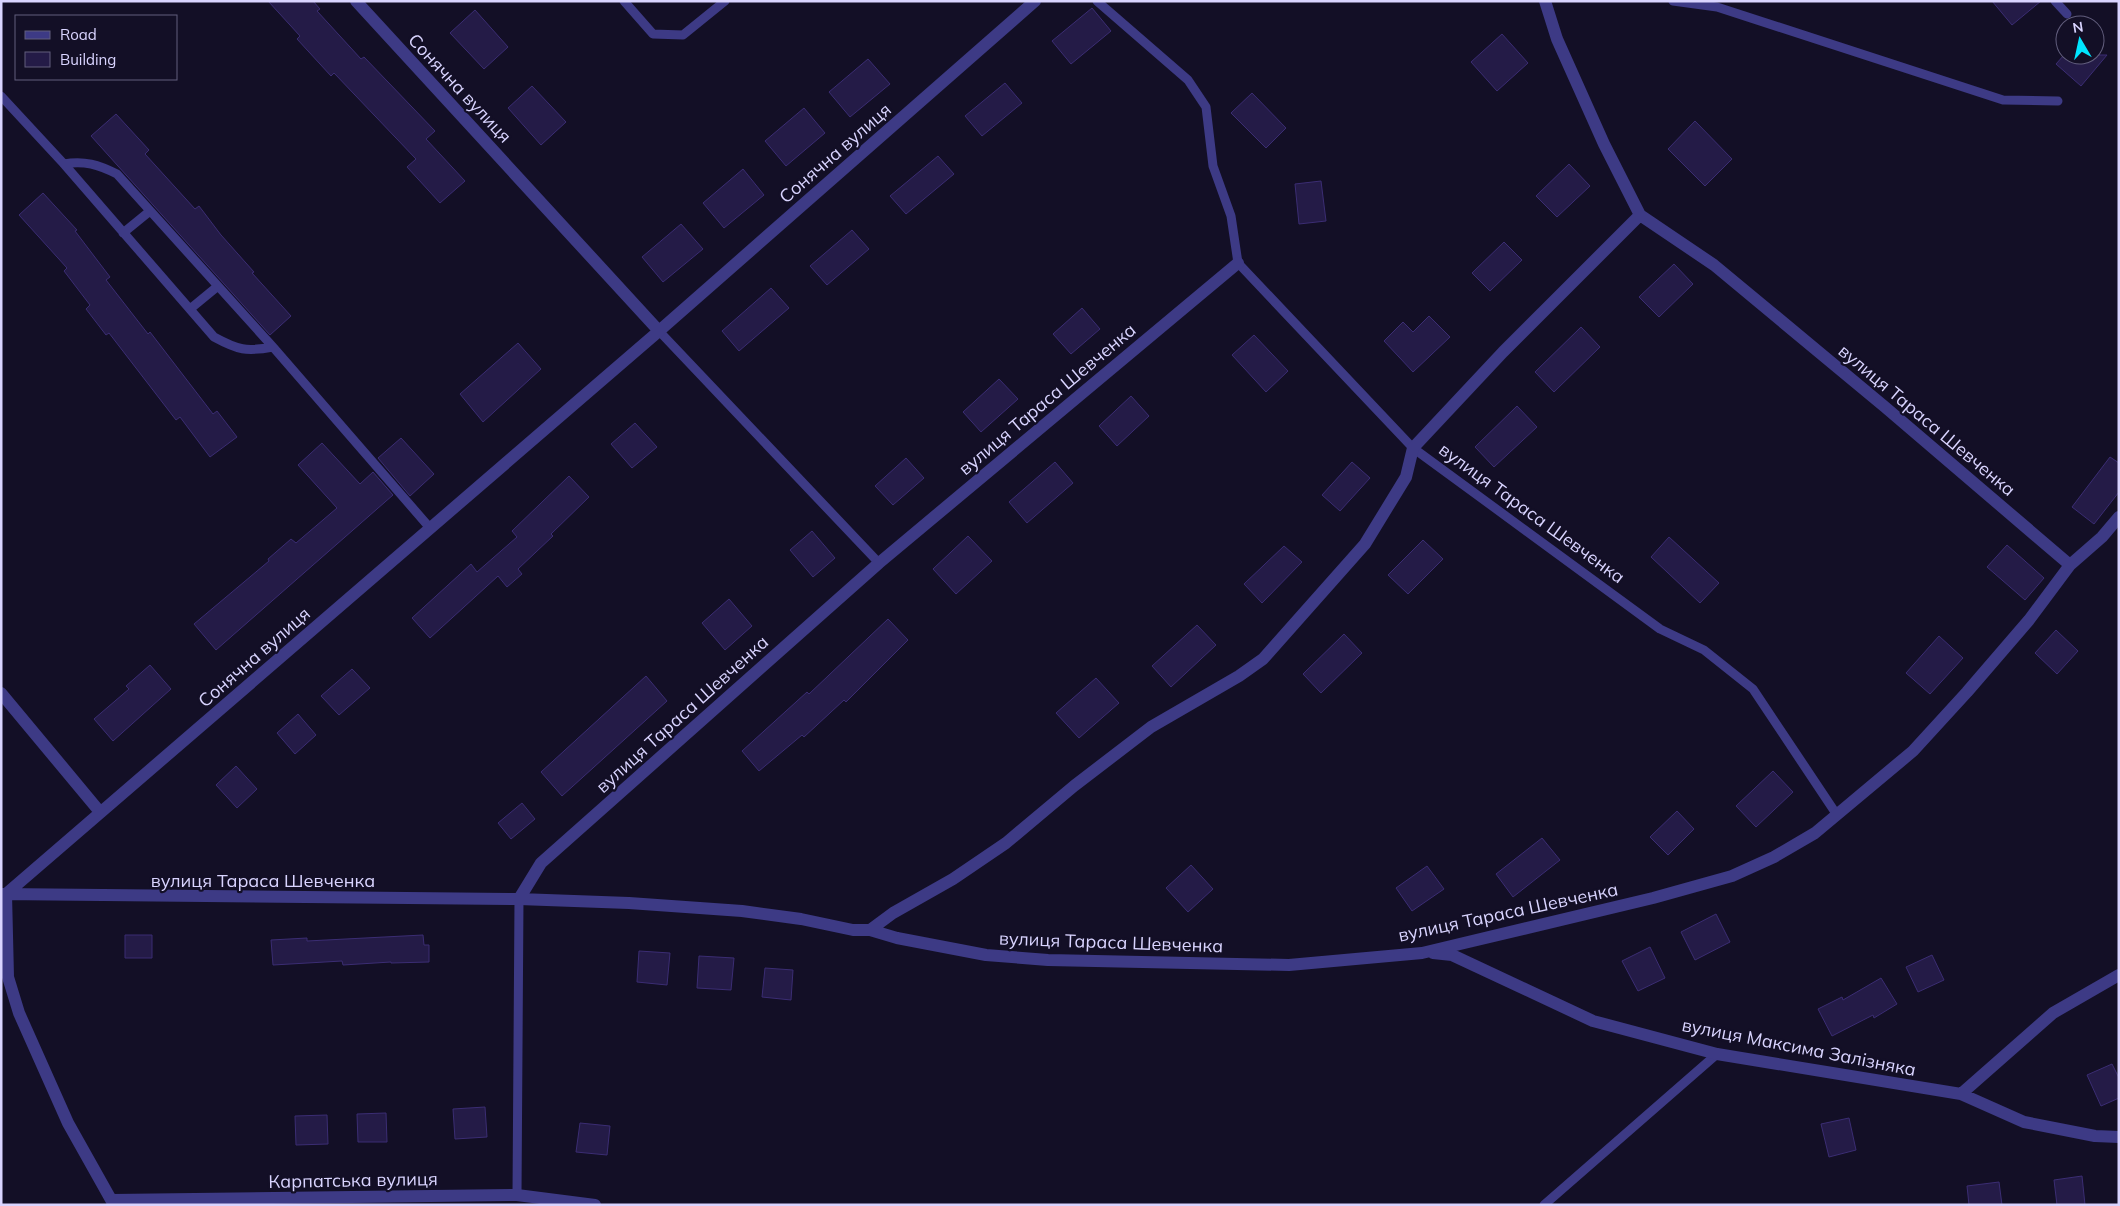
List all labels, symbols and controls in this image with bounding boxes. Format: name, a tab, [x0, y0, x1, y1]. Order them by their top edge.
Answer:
legend	[15, 15, 178, 80]
north arrow	[2055, 15, 2105, 65]
text: N	[2071, 17, 2085, 37]
text: Road	[60, 25, 97, 44]
street label: Сонячна вулиця	[403, 29, 517, 147]
text: Building	[60, 50, 116, 69]
street label: Сонячна вулиця	[774, 98, 896, 208]
street label: вулиця Тараса Шевченка	[954, 318, 1140, 480]
street label: вулиця Тараса Шевченка	[1834, 339, 2020, 501]
street label: вулиця Тараса Шевченка	[1434, 438, 1630, 588]
street label: Сонячна вулиця	[193, 602, 315, 712]
street label: вулиця Тараса Шевченка	[591, 630, 773, 798]
street label: вулиця Тараса Шевченка	[151, 869, 375, 892]
street label: вулиця Тараса Шевченка	[1396, 877, 1620, 947]
street label: вулиця Тараса Шевченка	[998, 927, 1224, 957]
street label: вулиця Максима Залізняка	[1680, 1013, 1918, 1081]
street label: Карпатська вулиця	[268, 1167, 438, 1193]

